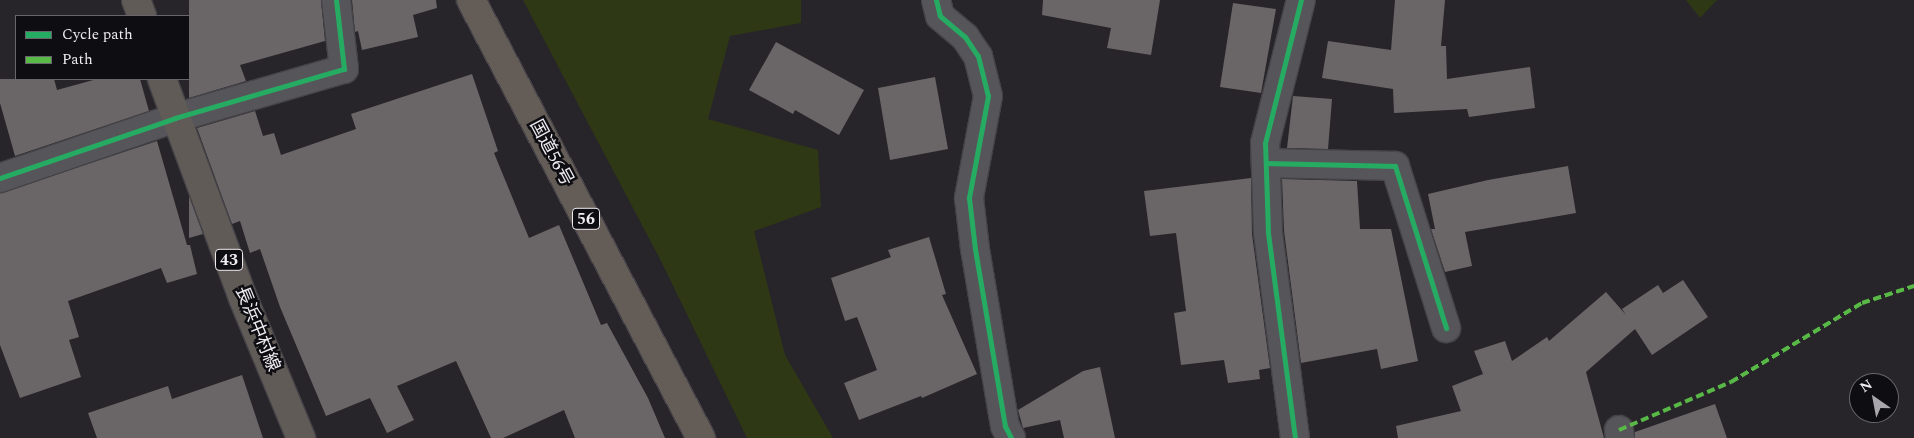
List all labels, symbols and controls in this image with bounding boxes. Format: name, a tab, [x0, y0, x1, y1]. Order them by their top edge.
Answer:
legend	[15, 15, 190, 80]
text: Cycle path	[62, 23, 133, 46]
text: Path	[62, 48, 93, 71]
street label: 国道56号	[525, 116, 577, 190]
road number: 56	[571, 205, 601, 232]
road number: 43	[214, 246, 244, 274]
street label: 長浜中村線	[230, 283, 284, 375]
north arrow	[1849, 373, 1899, 423]
text: N	[1856, 374, 1877, 398]

